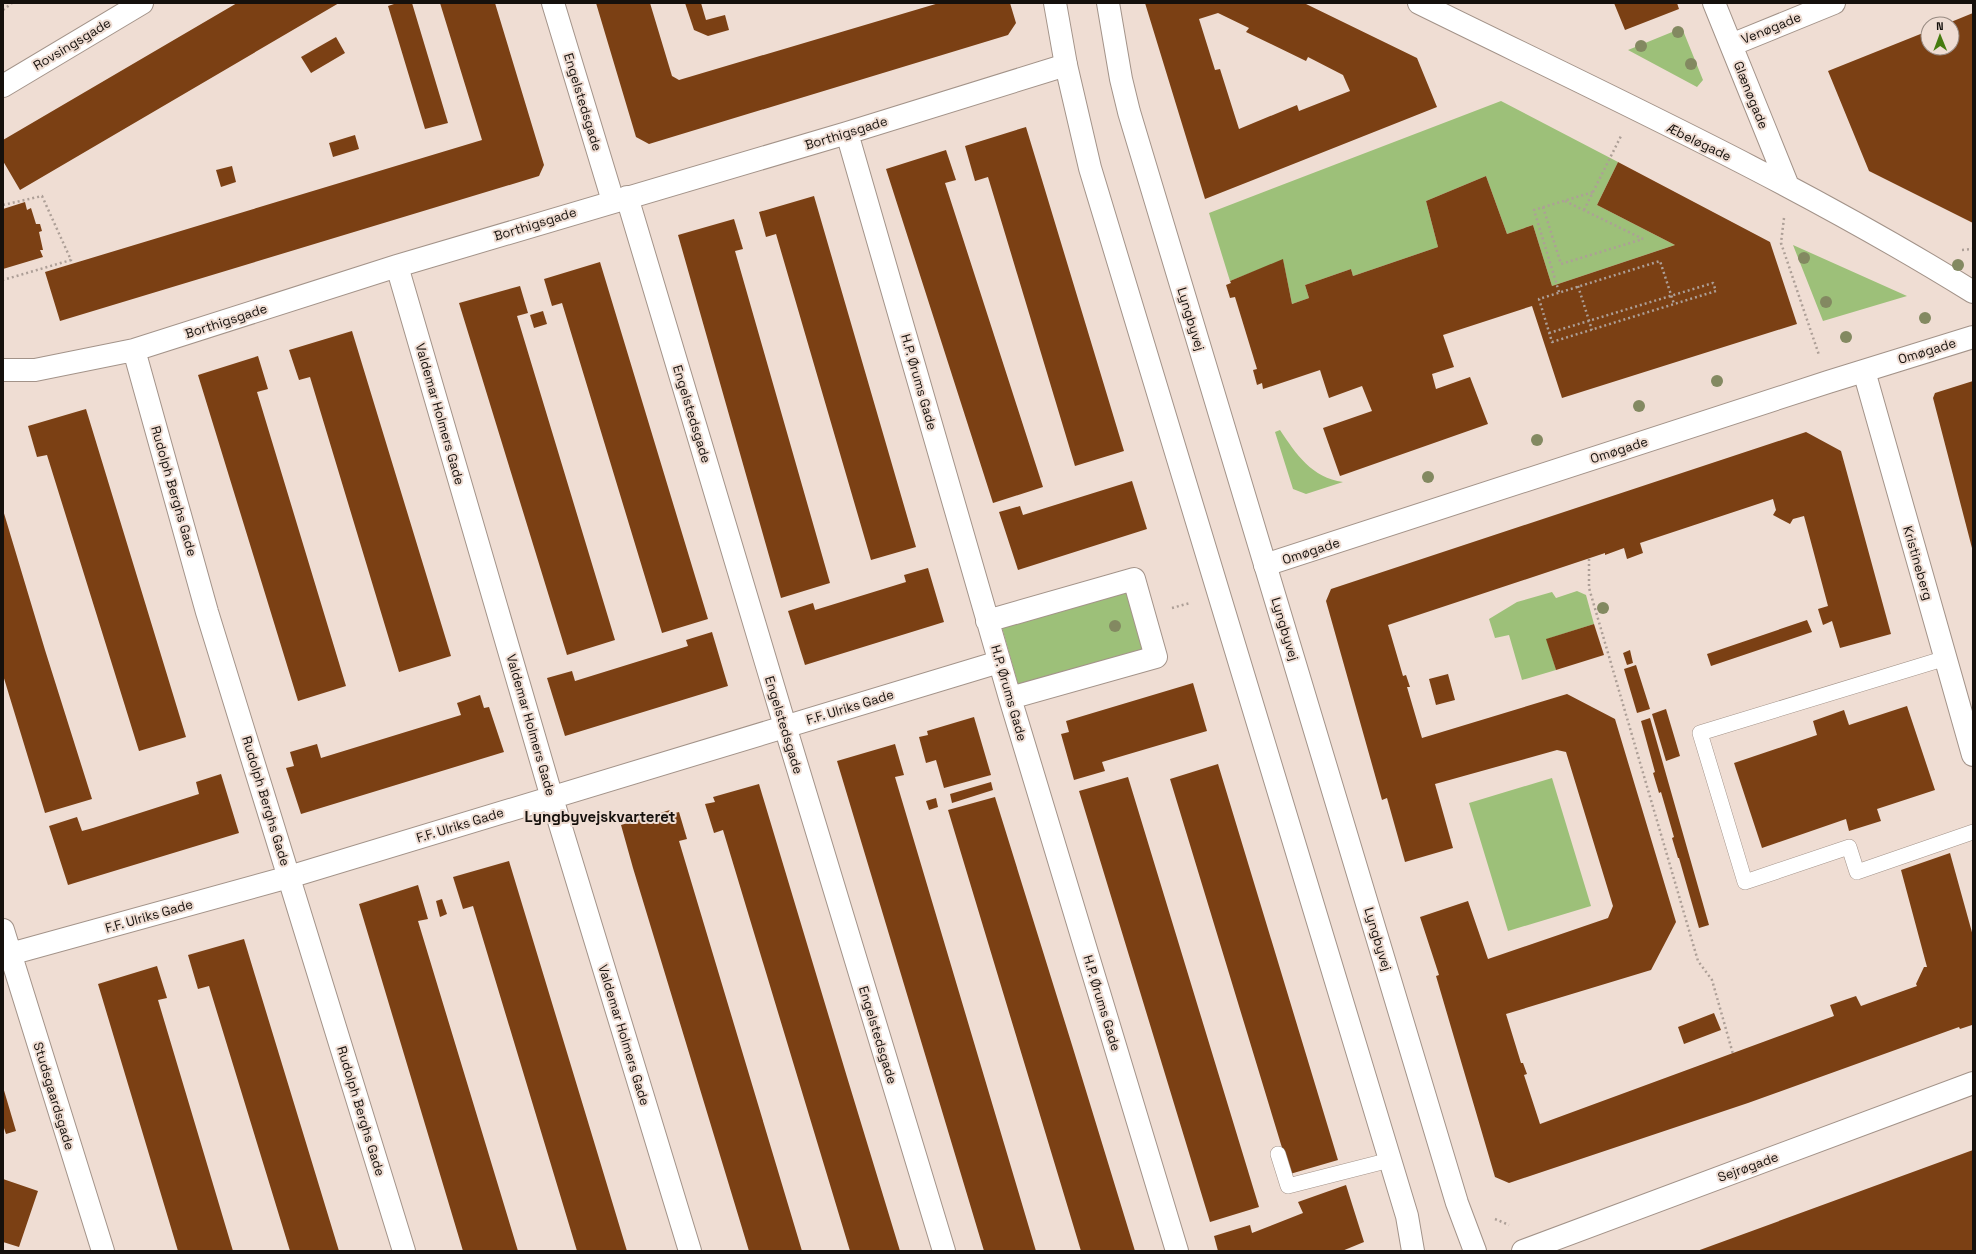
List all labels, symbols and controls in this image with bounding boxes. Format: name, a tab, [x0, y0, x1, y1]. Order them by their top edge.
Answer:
street label: Venøgade	[1739, 8, 1803, 48]
street label: Rovsingsgade	[30, 14, 114, 74]
north arrow	[1920, 16, 1960, 56]
text: N	[1936, 19, 1944, 33]
street label: Engelstedsgade	[560, 51, 606, 153]
street label: Glænøgade	[1730, 59, 1772, 131]
street label: Borthigsgade	[803, 112, 889, 154]
street label: Æbeløgade	[1664, 119, 1734, 165]
street label: Borthigsgade	[492, 203, 578, 245]
street label: Lyngbyvej	[1173, 285, 1209, 353]
street label: Borthigsgade	[183, 300, 269, 342]
street label: H.P. Ørums Gade	[897, 332, 941, 432]
street label: Omøgade	[1896, 334, 1958, 368]
street label: Valdemar Holmers Gade	[412, 341, 468, 487]
street label: Engelstedsgade	[669, 363, 715, 465]
street label: Rudolph Berghs Gade	[147, 424, 201, 558]
street label: Omøgade	[1588, 433, 1650, 467]
street label: Kristineberg	[1899, 524, 1937, 602]
street label: Omøgade	[1280, 534, 1342, 568]
street label: Lyngbyvej	[1267, 595, 1303, 663]
street label: H.P. Ørums Gade	[987, 643, 1031, 743]
street label: Valdemar Holmers Gade	[503, 652, 559, 798]
street label: Engelstedsgade	[761, 674, 807, 776]
street label: F.F. Ulriks Gade	[804, 686, 896, 728]
street label: Rudolph Berghs Gade	[238, 734, 294, 868]
street label: F.F. Ulriks Gade	[414, 804, 506, 846]
district label: Lyngbyvejskvarteret	[525, 807, 676, 826]
street label: F.F. Ulriks Gade	[103, 895, 195, 937]
street label: Lyngbyvej	[1360, 905, 1396, 973]
street label: H.P. Ørums Gade	[1079, 953, 1125, 1053]
street label: Valdemar Holmers Gade	[594, 962, 654, 1108]
street label: Engelstedsgade	[855, 984, 901, 1086]
street label: Studsgaardsgade	[29, 1040, 79, 1152]
street label: Rudolph Berghs Gade	[333, 1044, 389, 1178]
street label: Sejrøgade	[1715, 1148, 1781, 1186]

